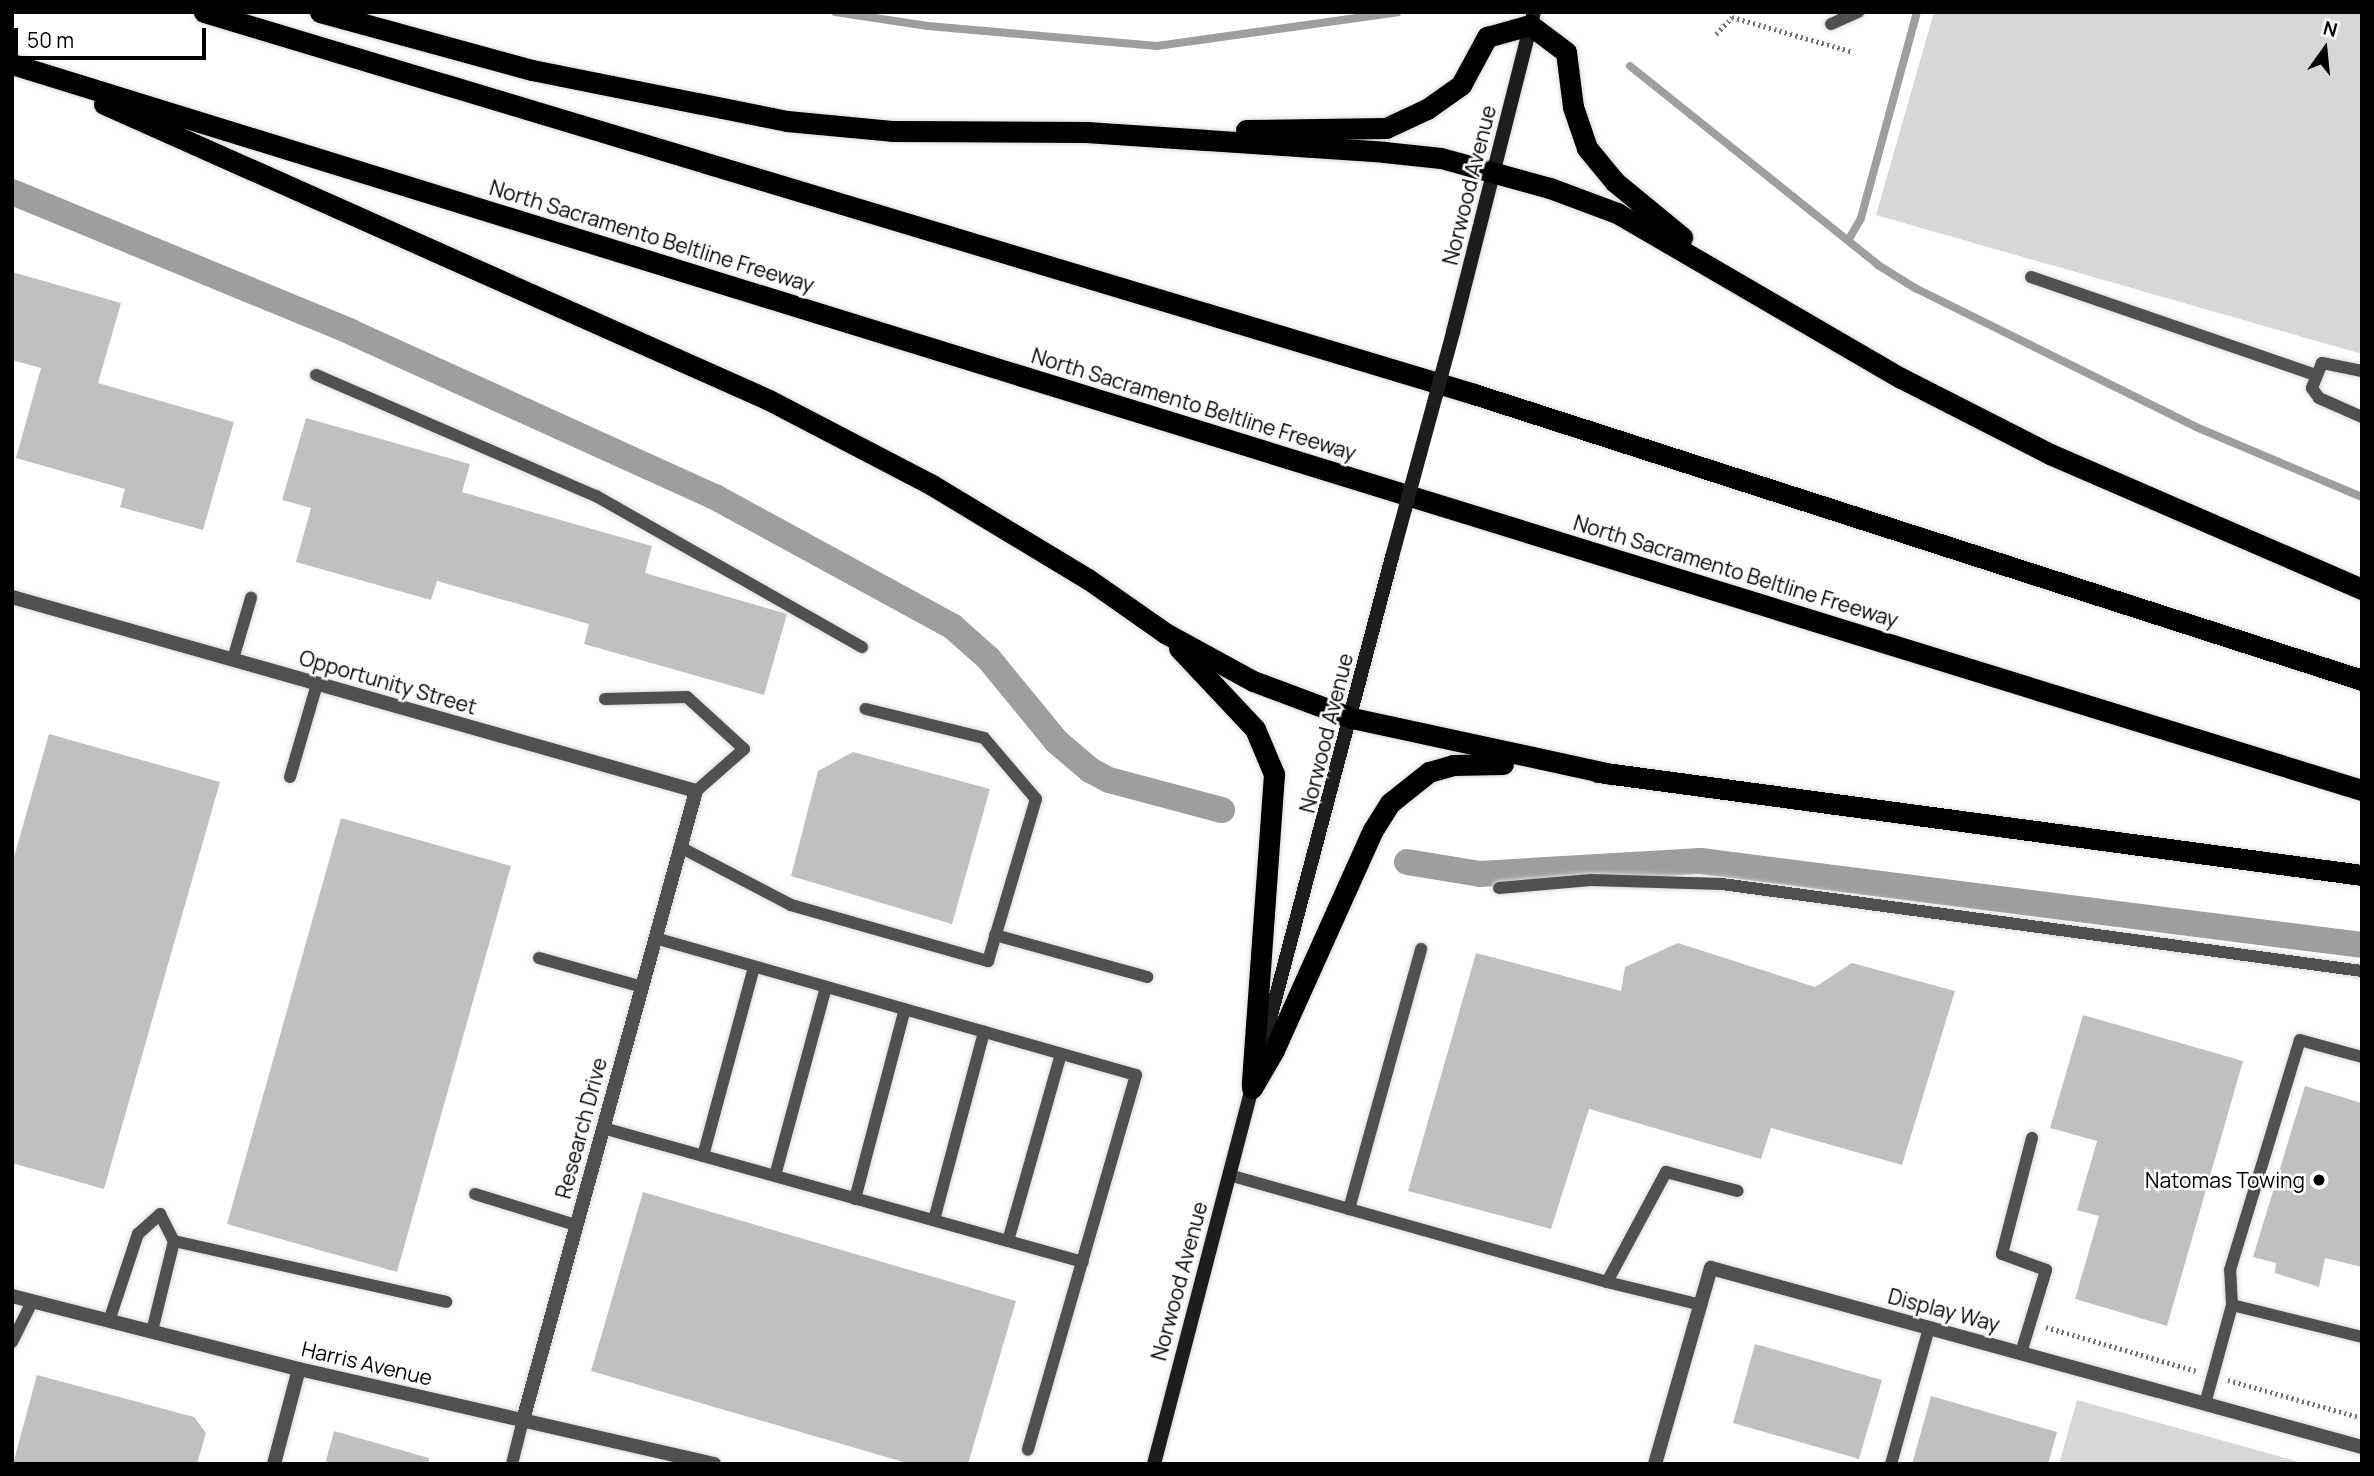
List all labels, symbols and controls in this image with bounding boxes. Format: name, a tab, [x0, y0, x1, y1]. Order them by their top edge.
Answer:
scale bar	[18, 14, 210, 58]
north arrow	[2290, 14, 2360, 84]
text: N	[2320, 14, 2340, 43]
text: 50 m	[27, 26, 74, 54]
street label: Norwood Avenue	[1437, 103, 1501, 267]
street label: North Sacramento Beltline Freeway	[487, 175, 817, 297]
street label: North Sacramento Beltline Freeway	[1029, 343, 1359, 465]
street label: North Sacramento Beltline Freeway	[1571, 510, 1901, 632]
street label: Opportunity Street	[296, 645, 480, 719]
street label: Norwood Avenue	[1294, 651, 1358, 815]
street label: Research Drive	[550, 1055, 612, 1201]
place label: Natomas Towing	[2145, 1167, 2305, 1193]
marker: Natomas Towing	[2311, 1172, 2327, 1188]
street label: Norwood Avenue	[1146, 1199, 1212, 1363]
street label: Display Way	[1885, 1283, 2003, 1337]
street label: Harris Avenue	[299, 1336, 435, 1390]

